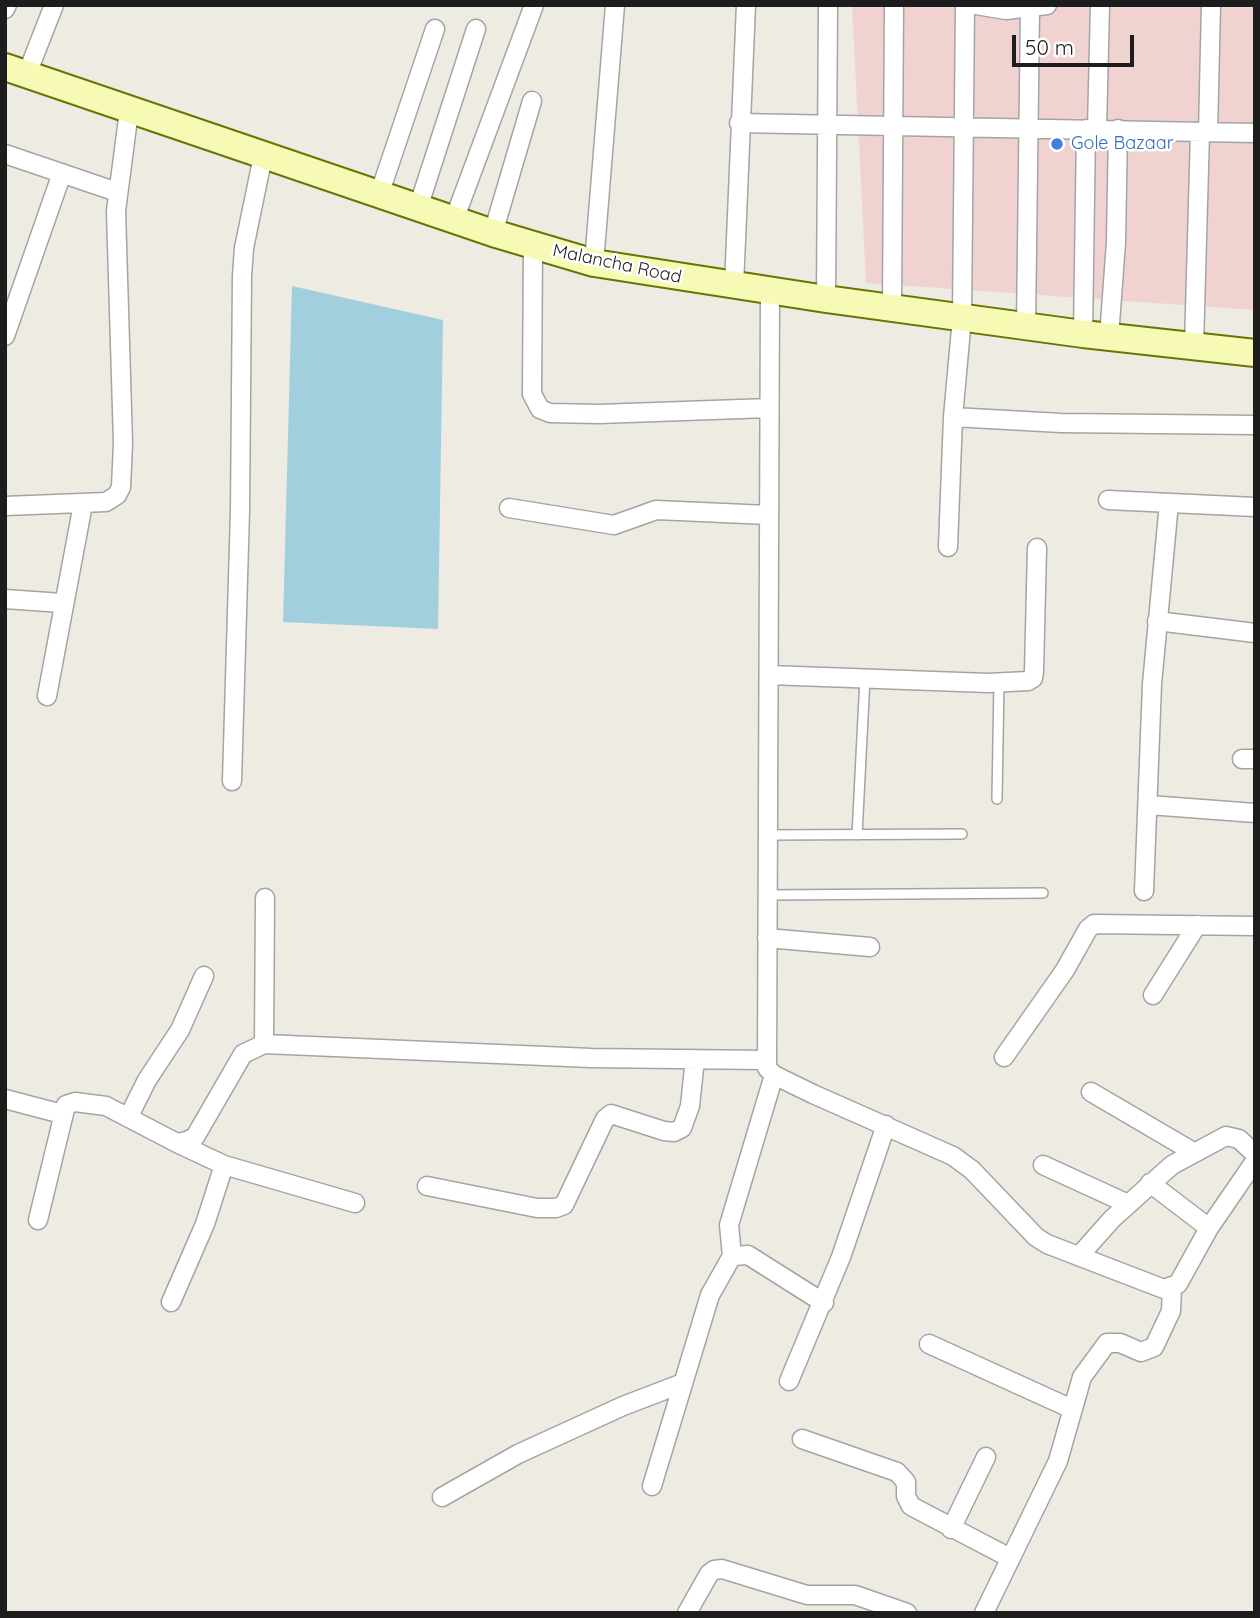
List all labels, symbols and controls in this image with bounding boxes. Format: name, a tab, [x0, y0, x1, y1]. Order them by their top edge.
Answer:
scale bar	[1015, 21, 1138, 65]
text: 50 m	[1025, 34, 1074, 60]
place label: Gole Bazaar	[1071, 133, 1174, 155]
marker: Gole Bazaar	[1049, 136, 1065, 152]
street label: Malancha Road	[551, 240, 683, 288]

